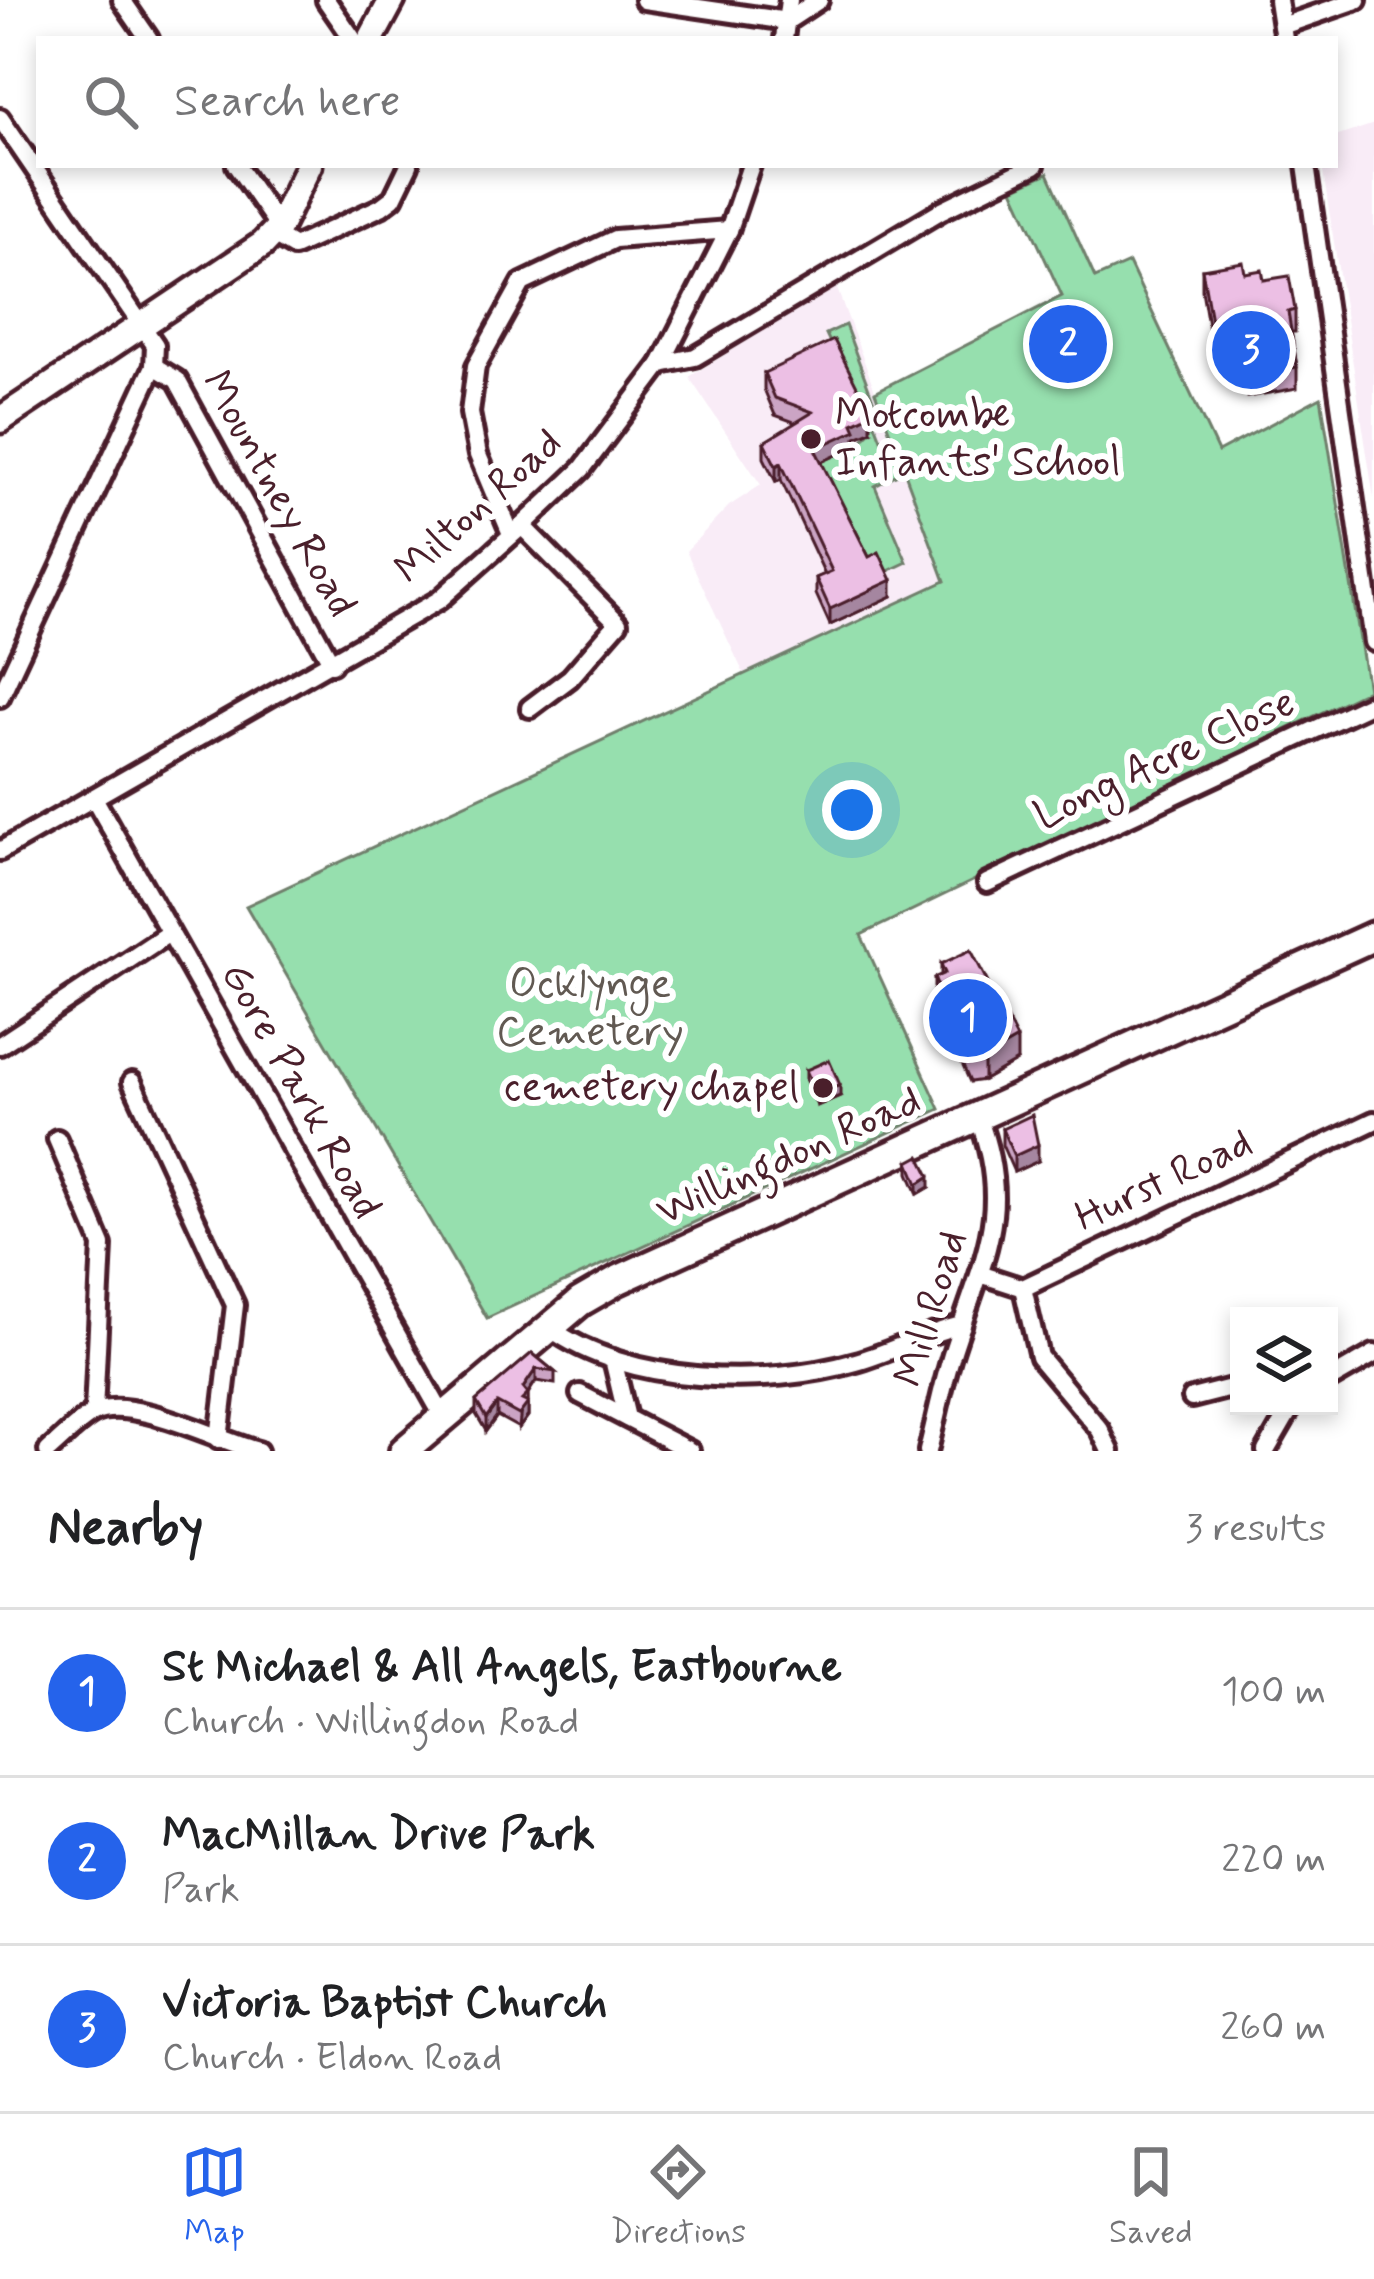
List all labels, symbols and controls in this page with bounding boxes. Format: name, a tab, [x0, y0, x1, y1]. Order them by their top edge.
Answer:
search box	[36, 36, 1338, 168]
icon: search	[78, 69, 144, 135]
text: Search here	[174, 73, 401, 132]
pin: 2	[1029, 299, 1107, 389]
pin: 3	[1212, 305, 1290, 395]
street label: Mountney Road	[188, 361, 368, 627]
place label: Motcombe Infants' School	[835, 388, 1121, 491]
street label: Milton Road	[383, 417, 575, 597]
marker: Motcombe Infants' School	[798, 426, 824, 452]
street label: Long Acre Close	[1026, 676, 1306, 847]
your location	[822, 780, 882, 840]
street label: Gore Park Road	[207, 953, 393, 1229]
park label: Ocklynge Cemetery	[496, 958, 684, 1061]
pin: 1	[929, 973, 1007, 1063]
place label: cemetery chapel	[504, 1061, 799, 1116]
street label: Willingdon Road	[648, 1074, 932, 1244]
marker: cemetery chapel	[810, 1075, 836, 1101]
street label: Hurst Road	[1067, 1116, 1261, 1246]
street label: Mill Road	[882, 1224, 982, 1394]
map controls	[1230, 1307, 1338, 1415]
button: layers	[1230, 1307, 1338, 1415]
text: Nearby	[48, 1496, 203, 1562]
text: 3 results	[1185, 1504, 1326, 1555]
text: St Michael & All Angels, Eastbourne	[162, 1638, 842, 1697]
text: 1	[78, 1667, 96, 1718]
text: 100 m	[1221, 1667, 1326, 1718]
text: Church · Willingdon Road	[162, 1697, 579, 1748]
text: MacMillan Drive Park	[162, 1806, 595, 1865]
text: 2	[77, 1835, 97, 1886]
text: 220 m	[1221, 1835, 1326, 1886]
text: Park	[162, 1865, 240, 1916]
text: Victoria Baptist Church	[162, 1974, 607, 2033]
text: 3	[78, 2003, 96, 2054]
text: 260 m	[1220, 2003, 1326, 2054]
text: Church · Eldon Road	[162, 2033, 502, 2084]
tab: Map	[181, 2139, 247, 2255]
tab: Directions	[610, 2139, 746, 2255]
tab: Saved	[1109, 2139, 1193, 2255]

